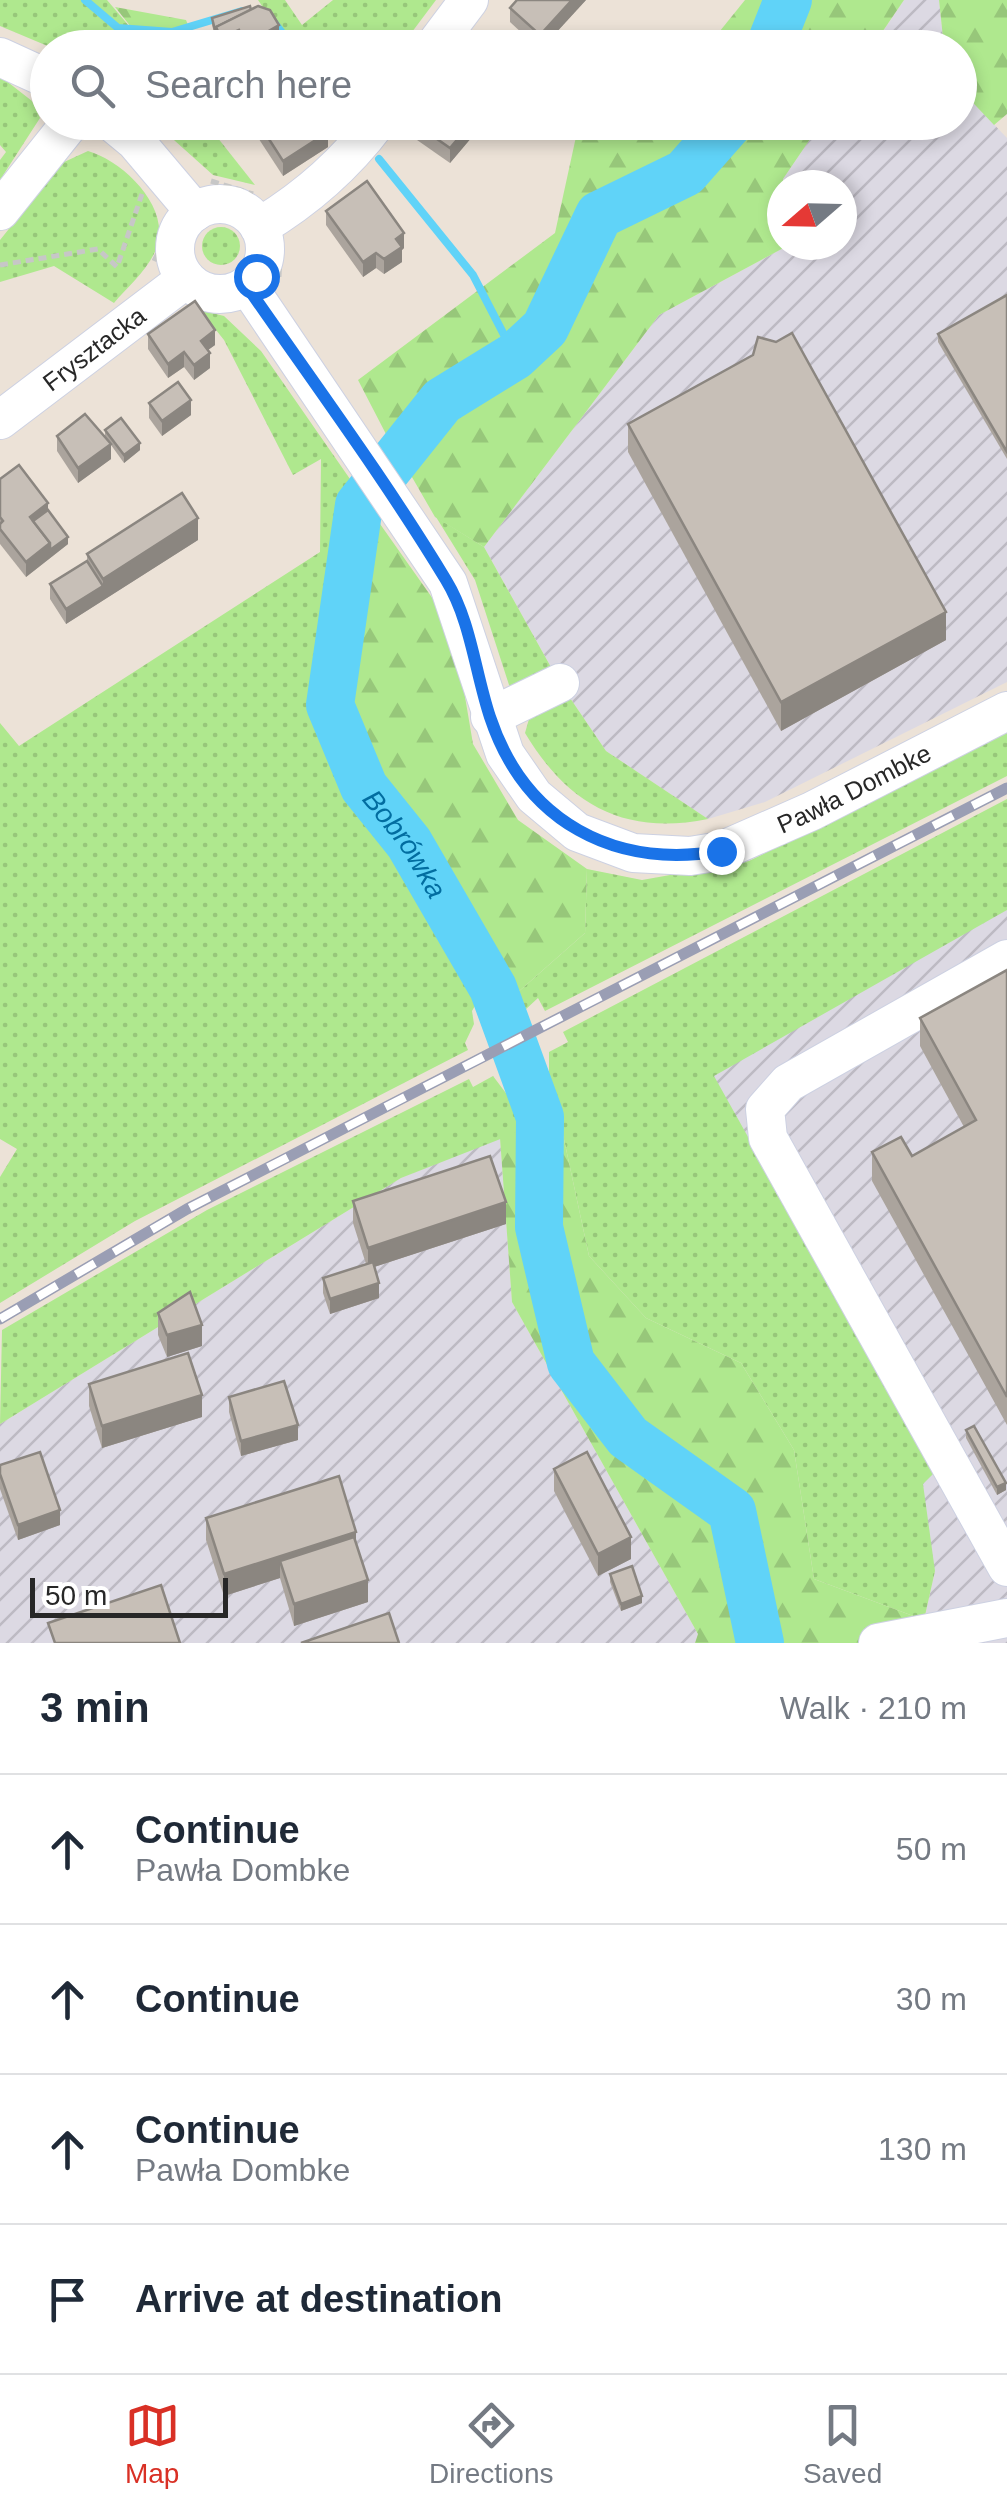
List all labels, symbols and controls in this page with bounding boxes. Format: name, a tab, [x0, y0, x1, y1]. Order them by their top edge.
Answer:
search box	[30, 30, 977, 140]
icon: search	[65, 58, 120, 113]
text: Search here	[145, 64, 352, 106]
north arrow	[767, 170, 857, 260]
route start	[234, 254, 280, 300]
street label: Frysztacka	[37, 301, 151, 396]
street label: Pawła Dombke	[773, 738, 935, 839]
water label: Bobrówka	[357, 784, 453, 903]
route end	[699, 829, 745, 875]
scale bar	[30, 1573, 228, 1618]
text: 50 m	[45, 1580, 107, 1611]
text: 3 min	[40, 1684, 150, 1731]
text: Walk · 210 m	[780, 1690, 967, 1726]
text: Continue	[135, 1809, 300, 1851]
icon: ahead	[40, 1822, 95, 1877]
text: 50 m	[896, 1831, 967, 1867]
text: Pawła Dombke	[135, 1852, 350, 1888]
icon: ahead	[40, 1972, 95, 2027]
text: Continue	[135, 1978, 300, 2020]
text: 30 m	[896, 1981, 967, 2017]
text: Continue	[135, 2109, 300, 2151]
icon: ahead	[40, 2122, 95, 2177]
text: 130 m	[878, 2131, 967, 2167]
text: Pawła Dombke	[135, 2152, 350, 2188]
icon: arrive	[40, 2272, 95, 2327]
text: Arrive at destination	[135, 2278, 502, 2320]
tab: Map	[125, 2398, 180, 2490]
tab: Directions	[429, 2398, 554, 2490]
tab: Saved	[803, 2398, 882, 2490]

